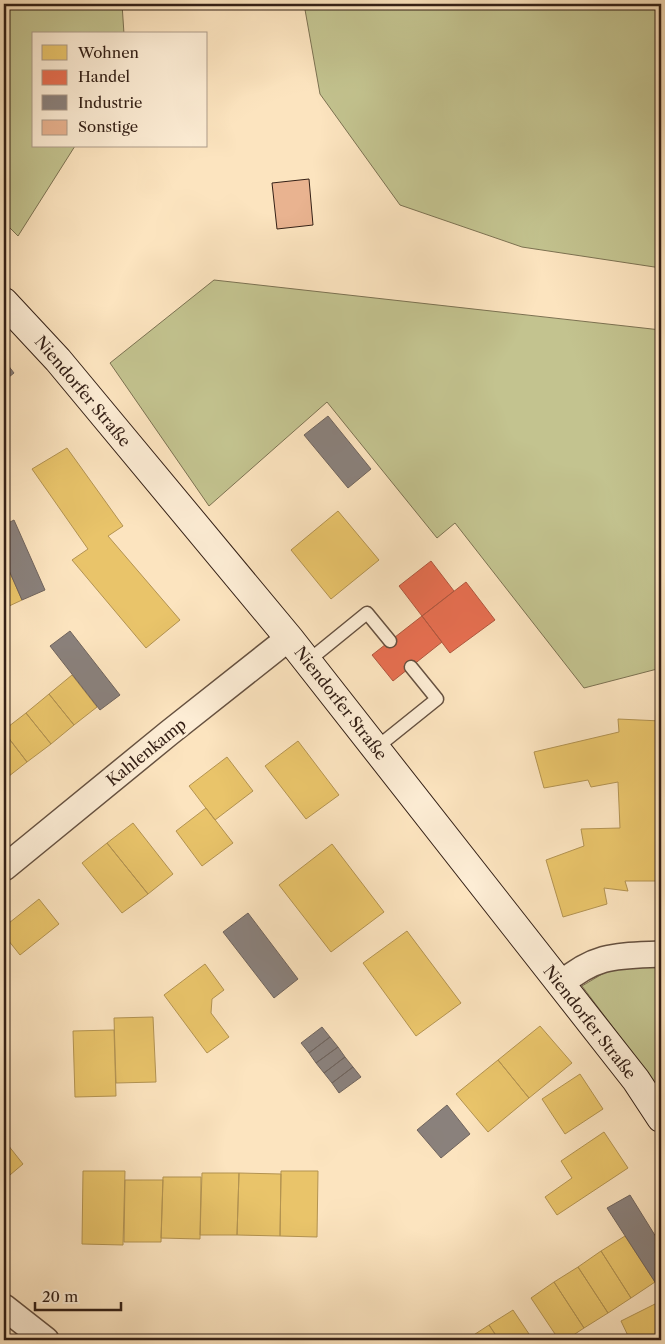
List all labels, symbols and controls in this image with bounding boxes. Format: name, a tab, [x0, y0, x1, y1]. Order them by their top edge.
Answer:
legend	[32, 32, 208, 148]
text: Wohnen	[77, 43, 140, 62]
text: Handel	[78, 67, 131, 86]
text: Industrie	[78, 93, 142, 112]
text: Sonstige	[78, 117, 138, 136]
street label: Niendorfer Straße	[31, 331, 135, 451]
street label: Niendorfer Straße	[290, 642, 392, 764]
street label: Kahlenkamp	[102, 714, 190, 790]
street label: Niendorfer Straße	[539, 961, 641, 1083]
scale bar	[35, 1279, 121, 1311]
text: 20 m	[42, 1287, 78, 1306]

